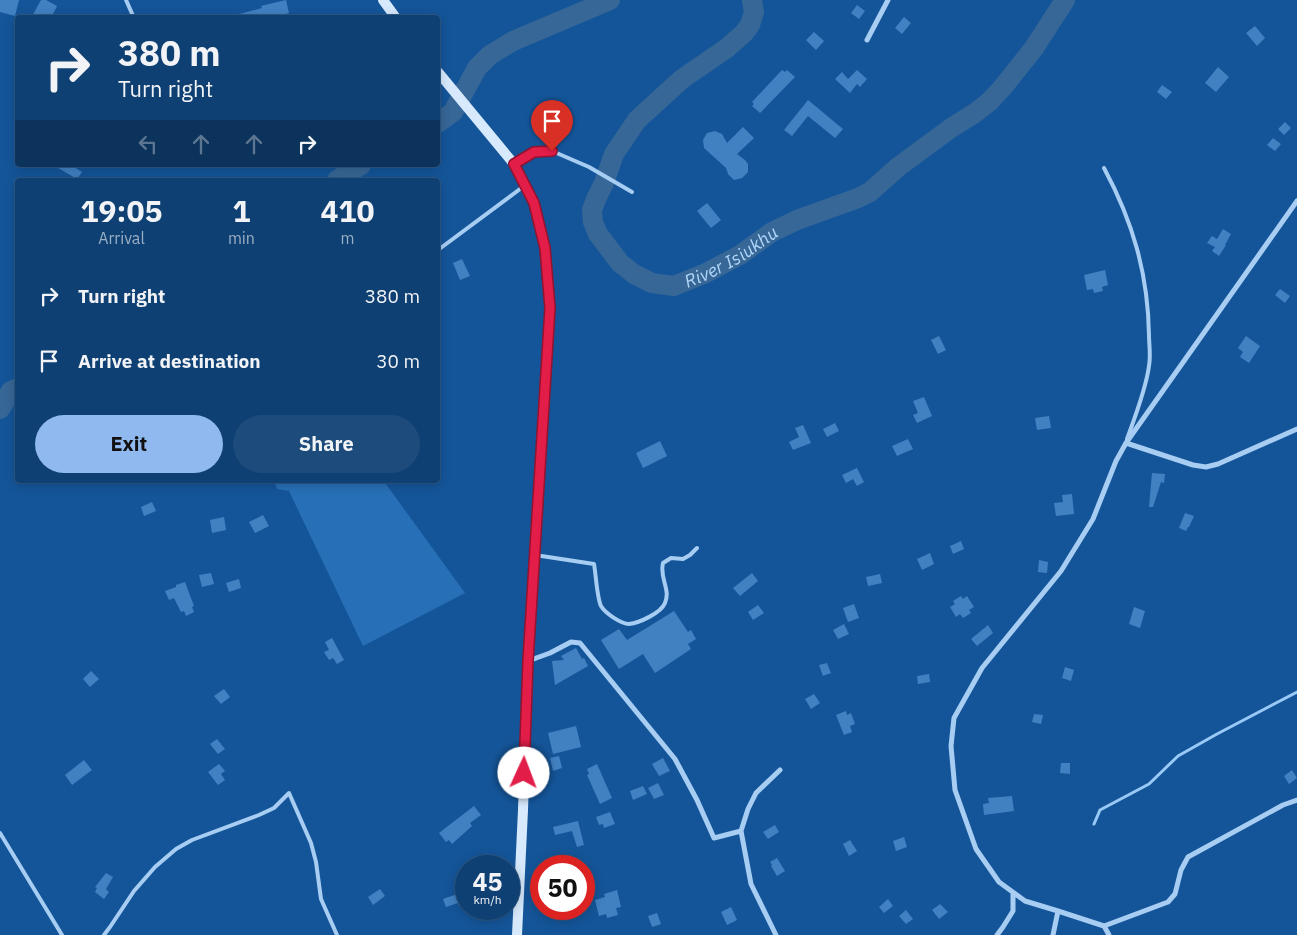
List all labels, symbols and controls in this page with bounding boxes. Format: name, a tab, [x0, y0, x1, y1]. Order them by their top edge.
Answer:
text: 380 m	[118, 30, 221, 76]
icon: right	[35, 35, 100, 100]
text: Turn right	[118, 74, 213, 103]
pin	[531, 100, 573, 151]
icon: arrive	[538, 107, 566, 135]
icon: left	[134, 130, 162, 158]
icon: ahead	[187, 130, 215, 158]
icon: ahead	[240, 130, 268, 158]
icon: right	[293, 130, 321, 158]
text: 19:05	[81, 191, 162, 230]
text: 1	[232, 191, 250, 230]
text: 410	[320, 191, 374, 230]
water label: River Isiukhu	[681, 220, 782, 292]
text: Arrival	[98, 228, 145, 248]
text: min	[228, 228, 255, 248]
text: m	[340, 228, 354, 248]
icon: right	[35, 282, 63, 310]
text: Turn right	[78, 284, 165, 308]
text: 380 m	[365, 284, 420, 308]
icon: arrive	[35, 347, 63, 375]
text: Arrive at destination	[78, 349, 261, 373]
text: 30 m	[376, 349, 420, 373]
button: Exit	[35, 415, 223, 473]
button: Share	[233, 415, 420, 473]
position arrow	[497, 746, 549, 798]
speed limit sign: 50	[530, 855, 595, 920]
text: 45	[472, 865, 503, 898]
text: km/h	[473, 892, 502, 907]

